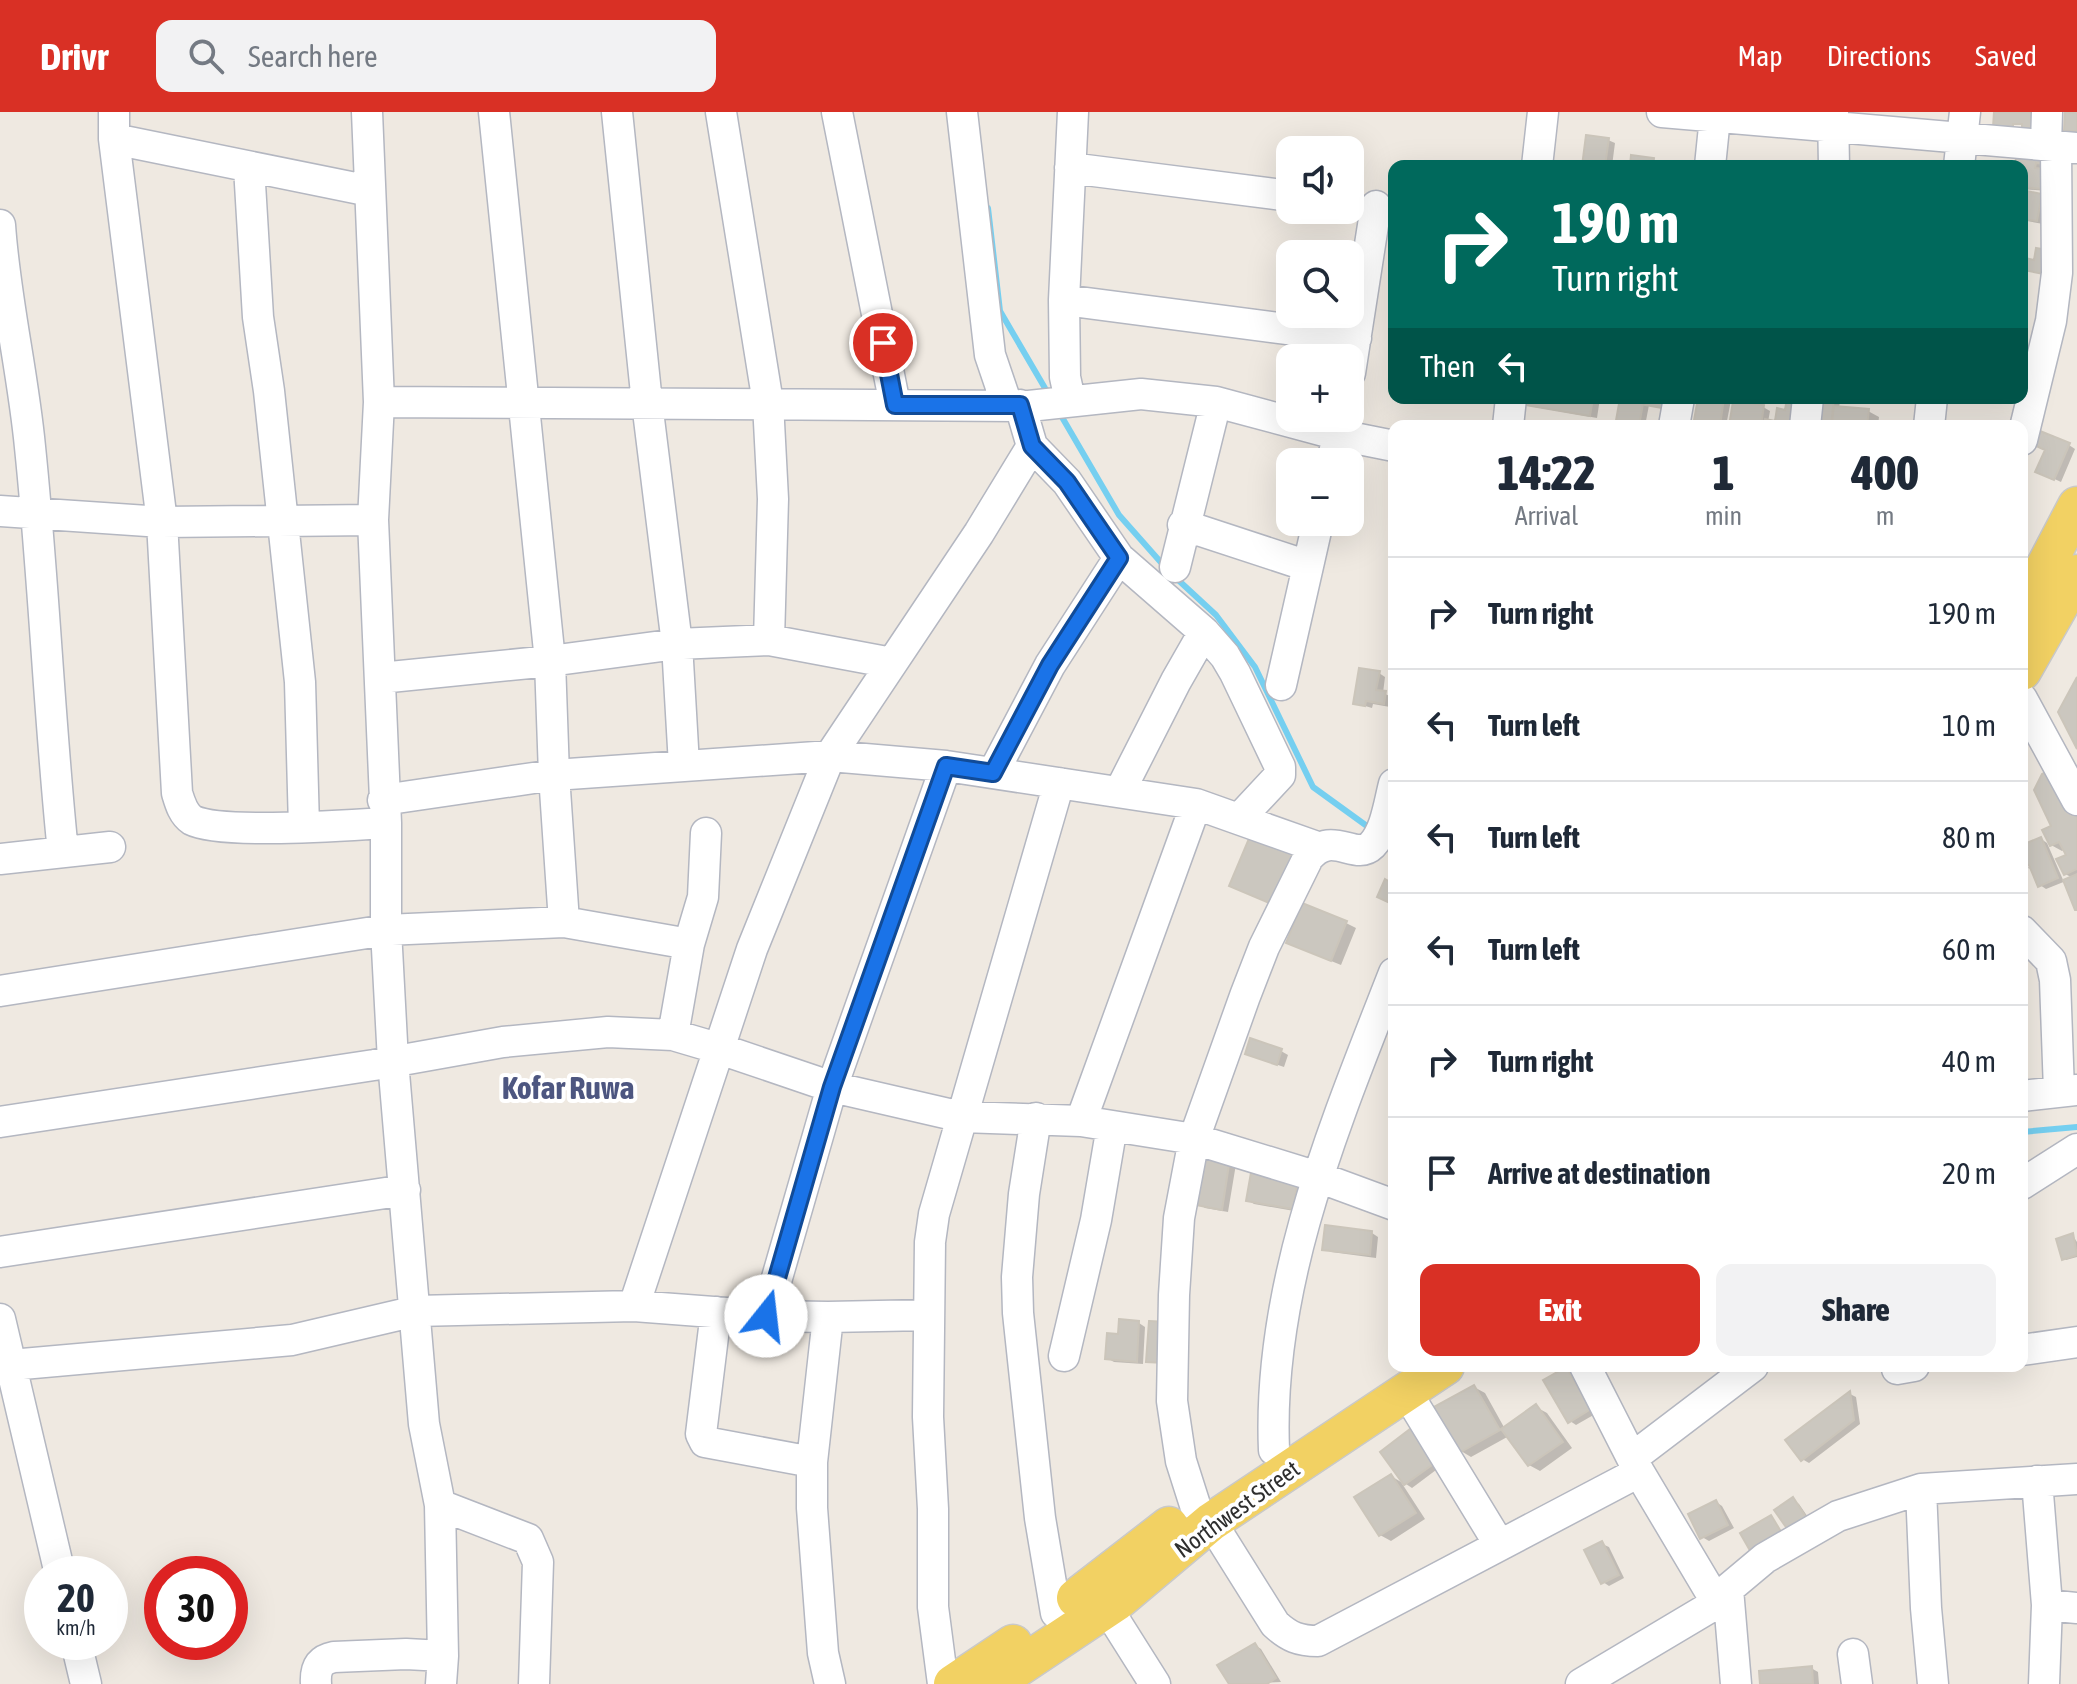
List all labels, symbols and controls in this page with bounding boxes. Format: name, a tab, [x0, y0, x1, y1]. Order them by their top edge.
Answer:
search box	[156, 20, 716, 92]
icon: search	[184, 34, 228, 78]
text: Drivr	[40, 35, 108, 78]
text: Search here	[248, 39, 378, 73]
text: Map	[1738, 40, 1783, 72]
text: Directions	[1827, 40, 1931, 72]
text: Saved	[1975, 40, 2037, 72]
map controls	[1276, 136, 1364, 536]
button: sound	[1276, 136, 1364, 224]
text: 190 m	[1552, 191, 1679, 255]
icon: right	[1420, 192, 1524, 296]
button: search	[1276, 240, 1364, 328]
text: Turn right	[1552, 257, 1679, 299]
pin	[849, 309, 917, 377]
icon: arrive	[861, 321, 905, 365]
button: +	[1276, 344, 1364, 432]
icon: left	[1491, 344, 1535, 388]
text: Then	[1420, 349, 1475, 383]
text: 14:22	[1497, 445, 1596, 500]
text: 1	[1712, 445, 1735, 500]
text: 400	[1851, 445, 1919, 500]
button: −	[1276, 448, 1364, 536]
text: Arrival	[1515, 501, 1578, 531]
text: min	[1705, 501, 1742, 531]
text: m	[1876, 501, 1894, 531]
icon: right	[1420, 591, 1464, 635]
text: Turn right	[1488, 596, 1594, 630]
text: 190 m	[1928, 596, 1996, 630]
icon: left	[1420, 703, 1464, 747]
text: Turn left	[1488, 708, 1580, 742]
text: 10 m	[1942, 708, 1996, 742]
icon: left	[1420, 815, 1464, 859]
text: Turn left	[1488, 820, 1580, 854]
text: 80 m	[1942, 820, 1996, 854]
icon: left	[1420, 927, 1464, 971]
text: Turn left	[1488, 932, 1580, 966]
text: 60 m	[1942, 932, 1996, 966]
icon: right	[1420, 1039, 1464, 1083]
text: Turn right	[1488, 1044, 1594, 1078]
text: 40 m	[1942, 1044, 1996, 1078]
district label: Kofar Ruwa	[502, 1069, 634, 1106]
icon: arrive	[1420, 1151, 1464, 1195]
text: Arrive at destination	[1488, 1156, 1710, 1190]
text: 20 m	[1942, 1156, 1996, 1190]
button: Exit	[1420, 1264, 1700, 1356]
button: Share	[1716, 1264, 1996, 1356]
position arrow	[724, 1274, 808, 1358]
street label: Northwest Street	[1170, 1455, 1305, 1563]
speed limit sign: 30	[144, 1556, 248, 1660]
text: 20	[57, 1575, 95, 1620]
text: km/h	[56, 1616, 96, 1639]

